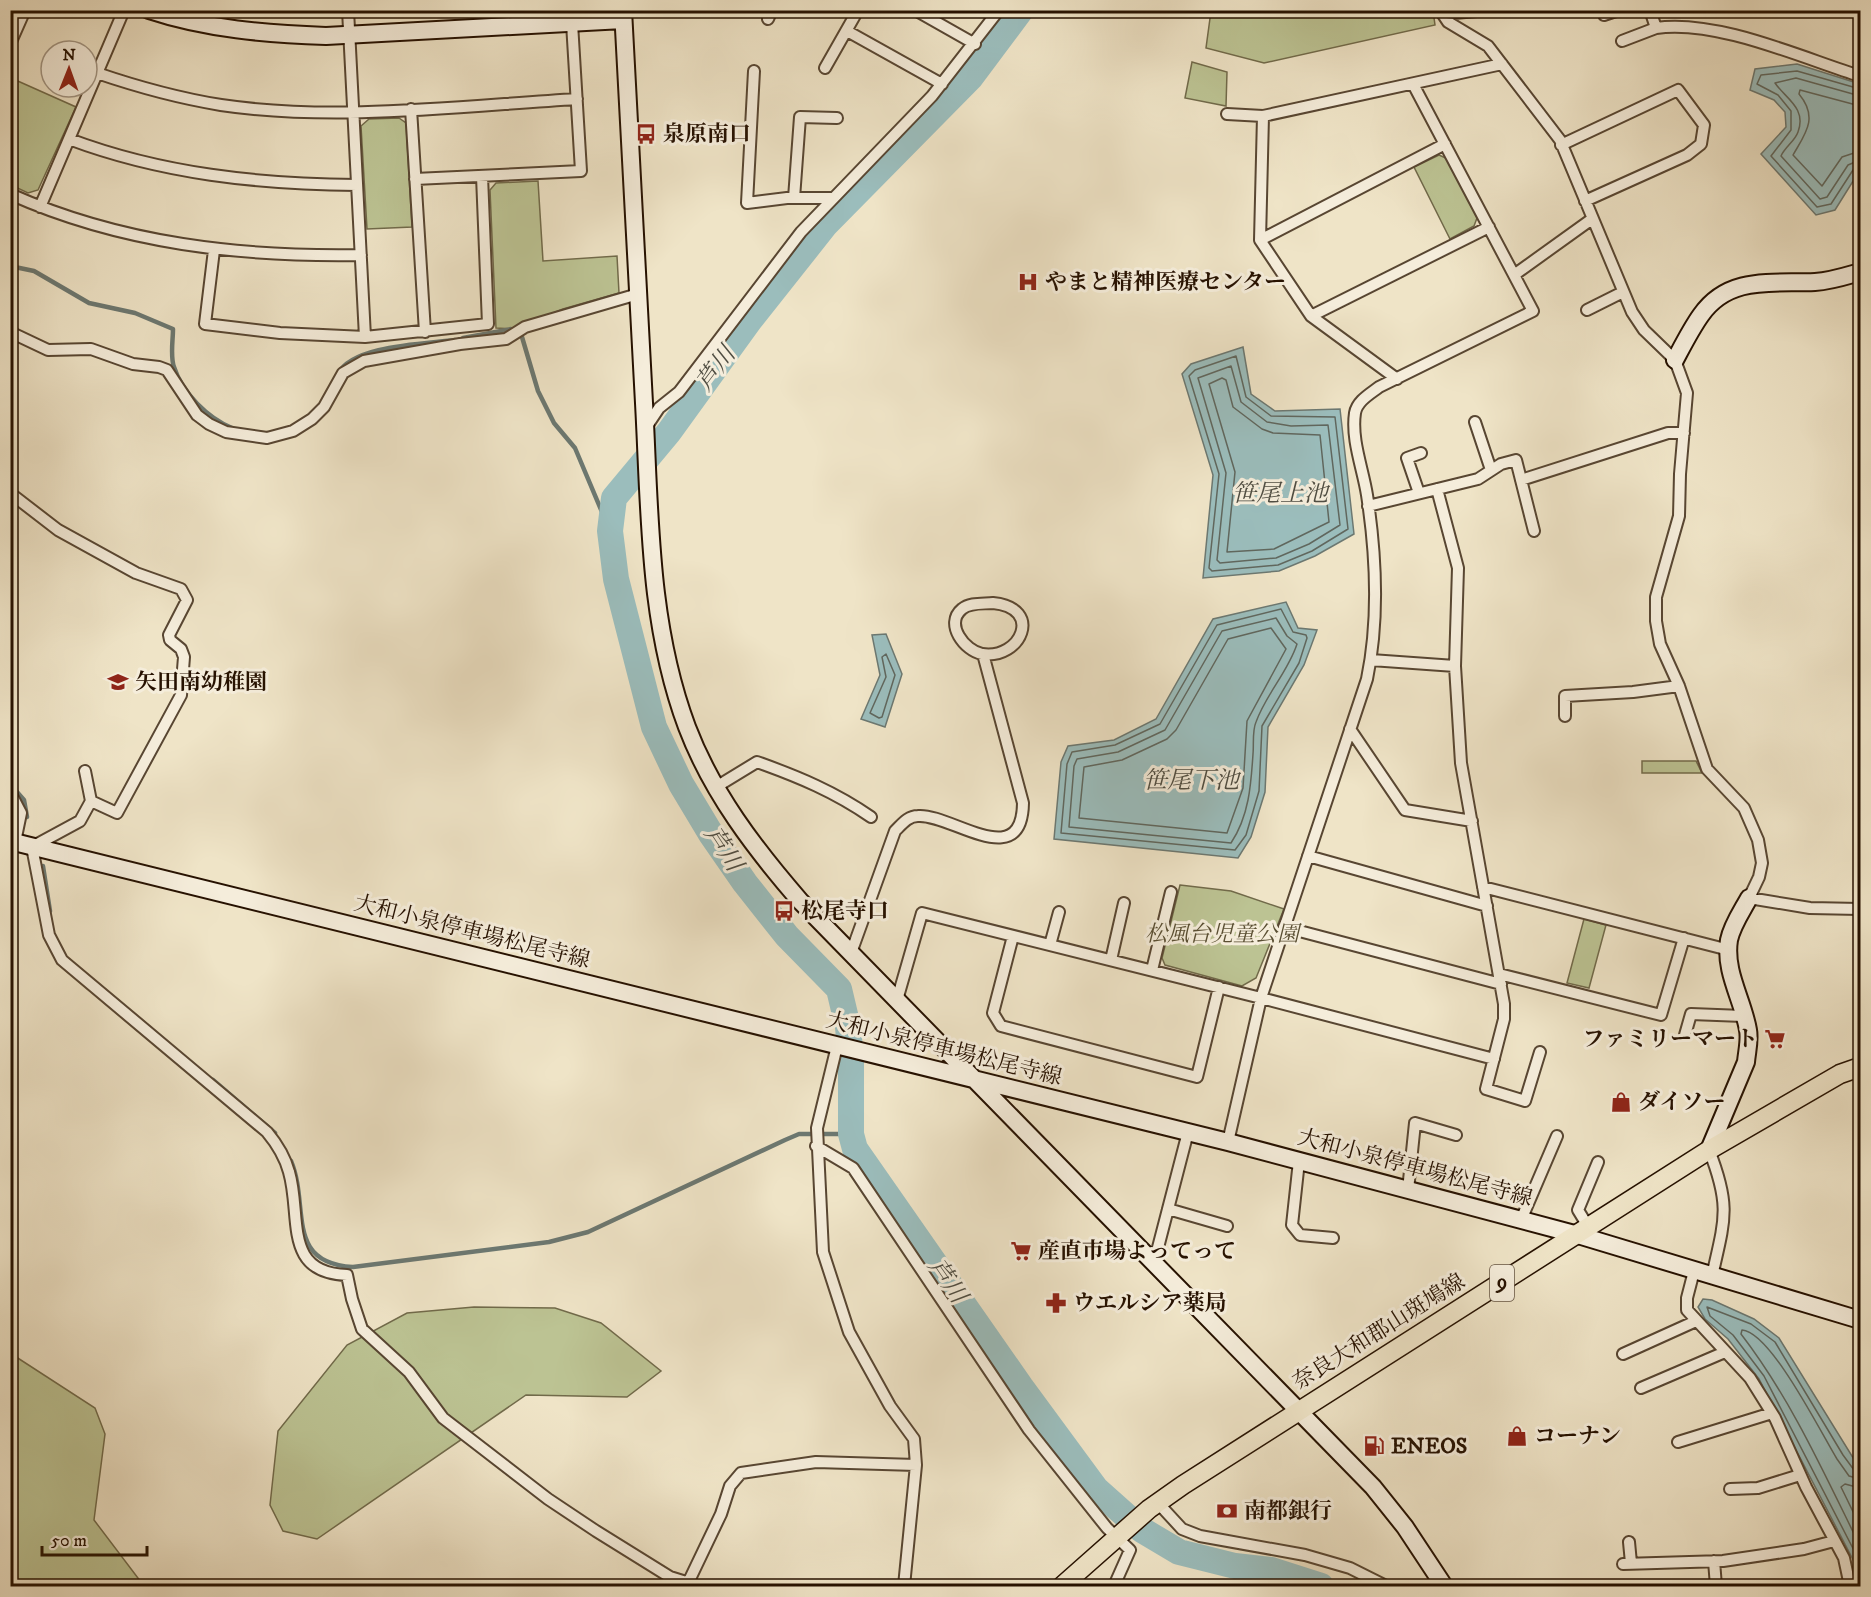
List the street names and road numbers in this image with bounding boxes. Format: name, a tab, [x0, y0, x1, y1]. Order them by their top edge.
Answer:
street label: 大和小泉停車場松尾寺線	[351, 890, 593, 974]
street label: 大和小泉停車場松尾寺線	[823, 1007, 1065, 1091]
street label: 大和小泉停車場松尾寺線	[1295, 1124, 1535, 1212]
road number: 9	[1490, 1265, 1514, 1301]
street label: 奈良大和郡山斑鳩線	[1288, 1268, 1470, 1396]

